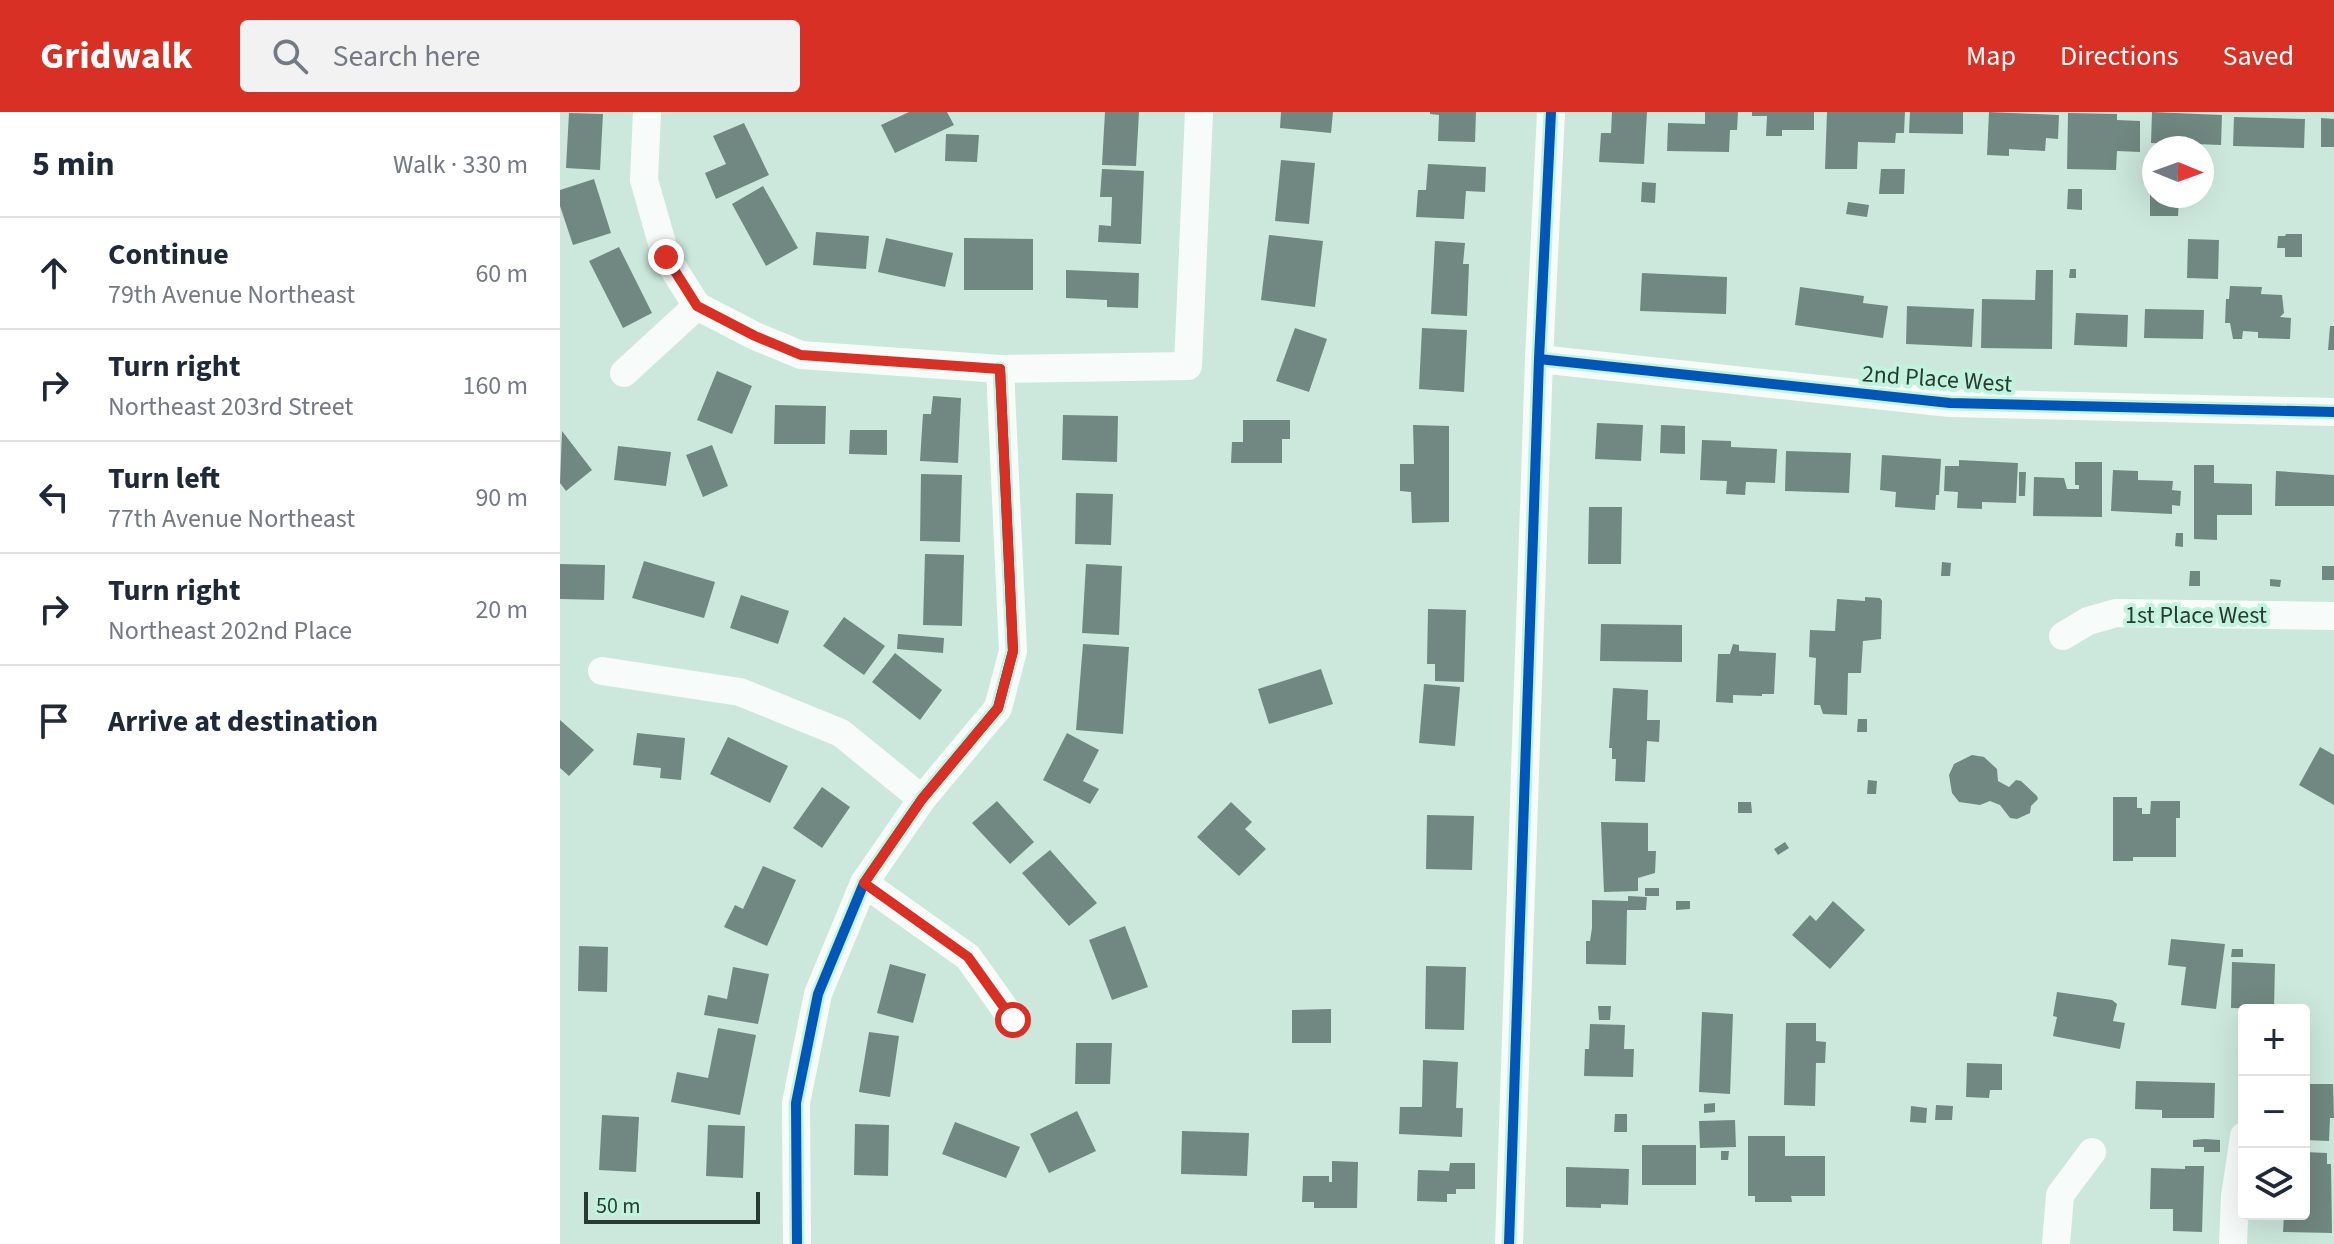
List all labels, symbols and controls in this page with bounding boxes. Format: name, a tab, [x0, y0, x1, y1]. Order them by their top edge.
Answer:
search box	[240, 20, 800, 92]
text: Gridwalk	[40, 29, 192, 83]
icon: search	[268, 34, 312, 78]
text: Search here	[332, 35, 480, 78]
text: Map	[1966, 36, 2016, 76]
text: Directions	[2060, 36, 2179, 76]
text: Saved	[2223, 36, 2294, 76]
north arrow	[2142, 136, 2214, 208]
text: 5 min	[32, 140, 115, 189]
text: Walk · 330 m	[393, 146, 528, 183]
text: Continue	[108, 233, 229, 276]
route end	[648, 239, 684, 275]
icon: ahead	[32, 251, 76, 295]
text: 60 m	[475, 255, 528, 292]
text: 79th Avenue Northeast	[108, 276, 355, 313]
text: Turn right	[108, 345, 240, 388]
street label: 2nd Place West	[1861, 356, 2013, 402]
icon: right	[32, 363, 76, 407]
text: 160 m	[462, 367, 528, 404]
text: Northeast 203rd Street	[108, 388, 353, 425]
text: Turn left	[108, 457, 220, 500]
icon: left	[32, 475, 76, 519]
text: 90 m	[475, 479, 528, 516]
text: 77th Avenue Northeast	[108, 500, 355, 537]
text: Turn right	[108, 569, 240, 612]
icon: right	[32, 587, 76, 631]
text: 20 m	[475, 591, 528, 628]
street label: 1st Place West	[2125, 598, 2267, 633]
text: Northeast 202nd Place	[108, 612, 352, 649]
icon: arrive	[32, 699, 76, 743]
text: Arrive at destination	[108, 700, 378, 743]
route start	[995, 1002, 1031, 1038]
map controls	[2238, 1004, 2310, 1220]
button: +	[2238, 1004, 2310, 1076]
button: −	[2238, 1076, 2310, 1148]
button: layers	[2238, 1148, 2310, 1220]
scale bar	[584, 1188, 760, 1224]
text: 50 m	[596, 1190, 641, 1222]

